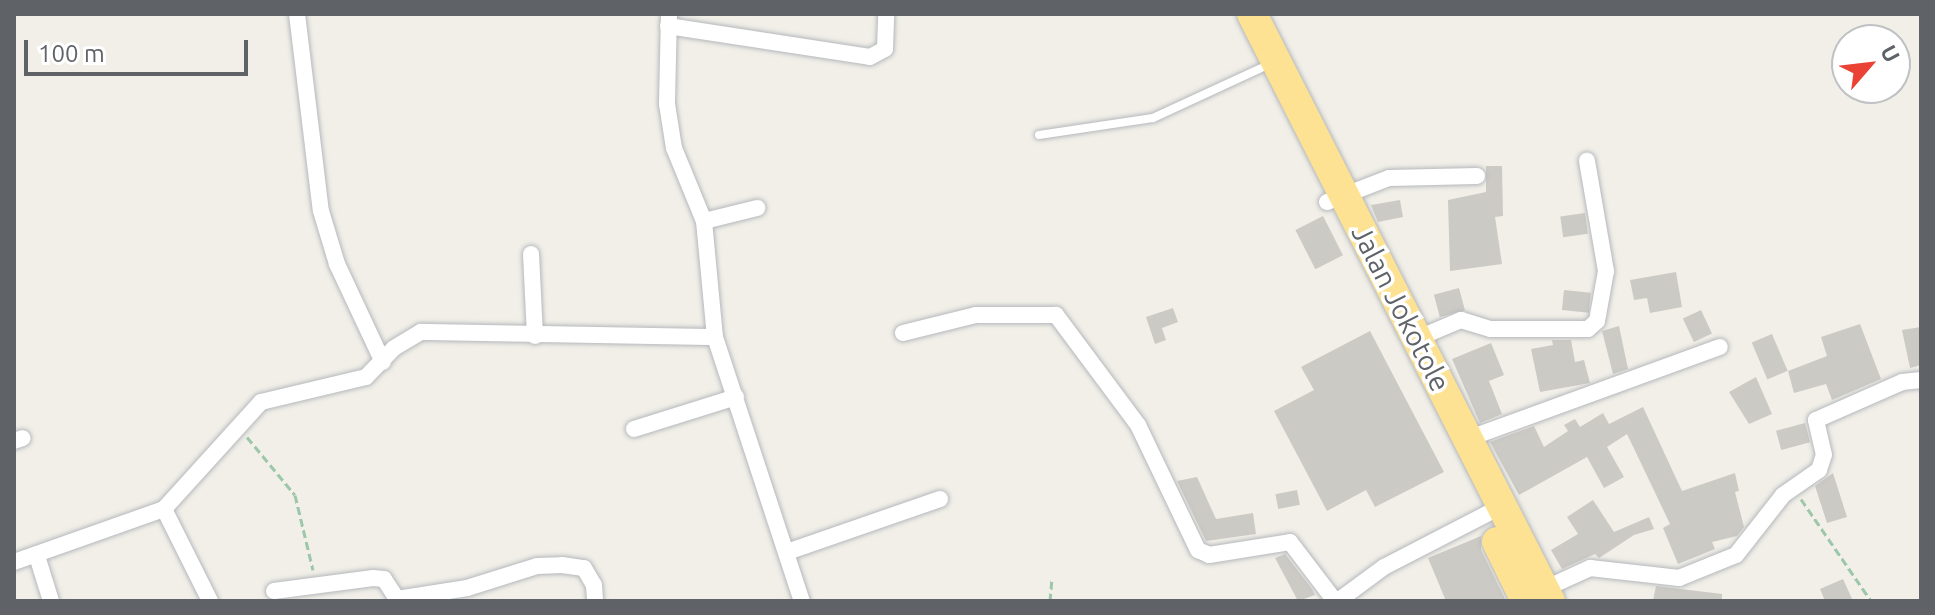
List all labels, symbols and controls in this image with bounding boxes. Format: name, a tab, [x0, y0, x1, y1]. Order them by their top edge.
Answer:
scale bar	[28, 24, 252, 74]
north arrow	[1831, 24, 1911, 104]
text: 100 m	[38, 40, 105, 67]
text: U	[1876, 41, 1906, 66]
street label: Jalan Jokotole	[1345, 219, 1457, 397]

